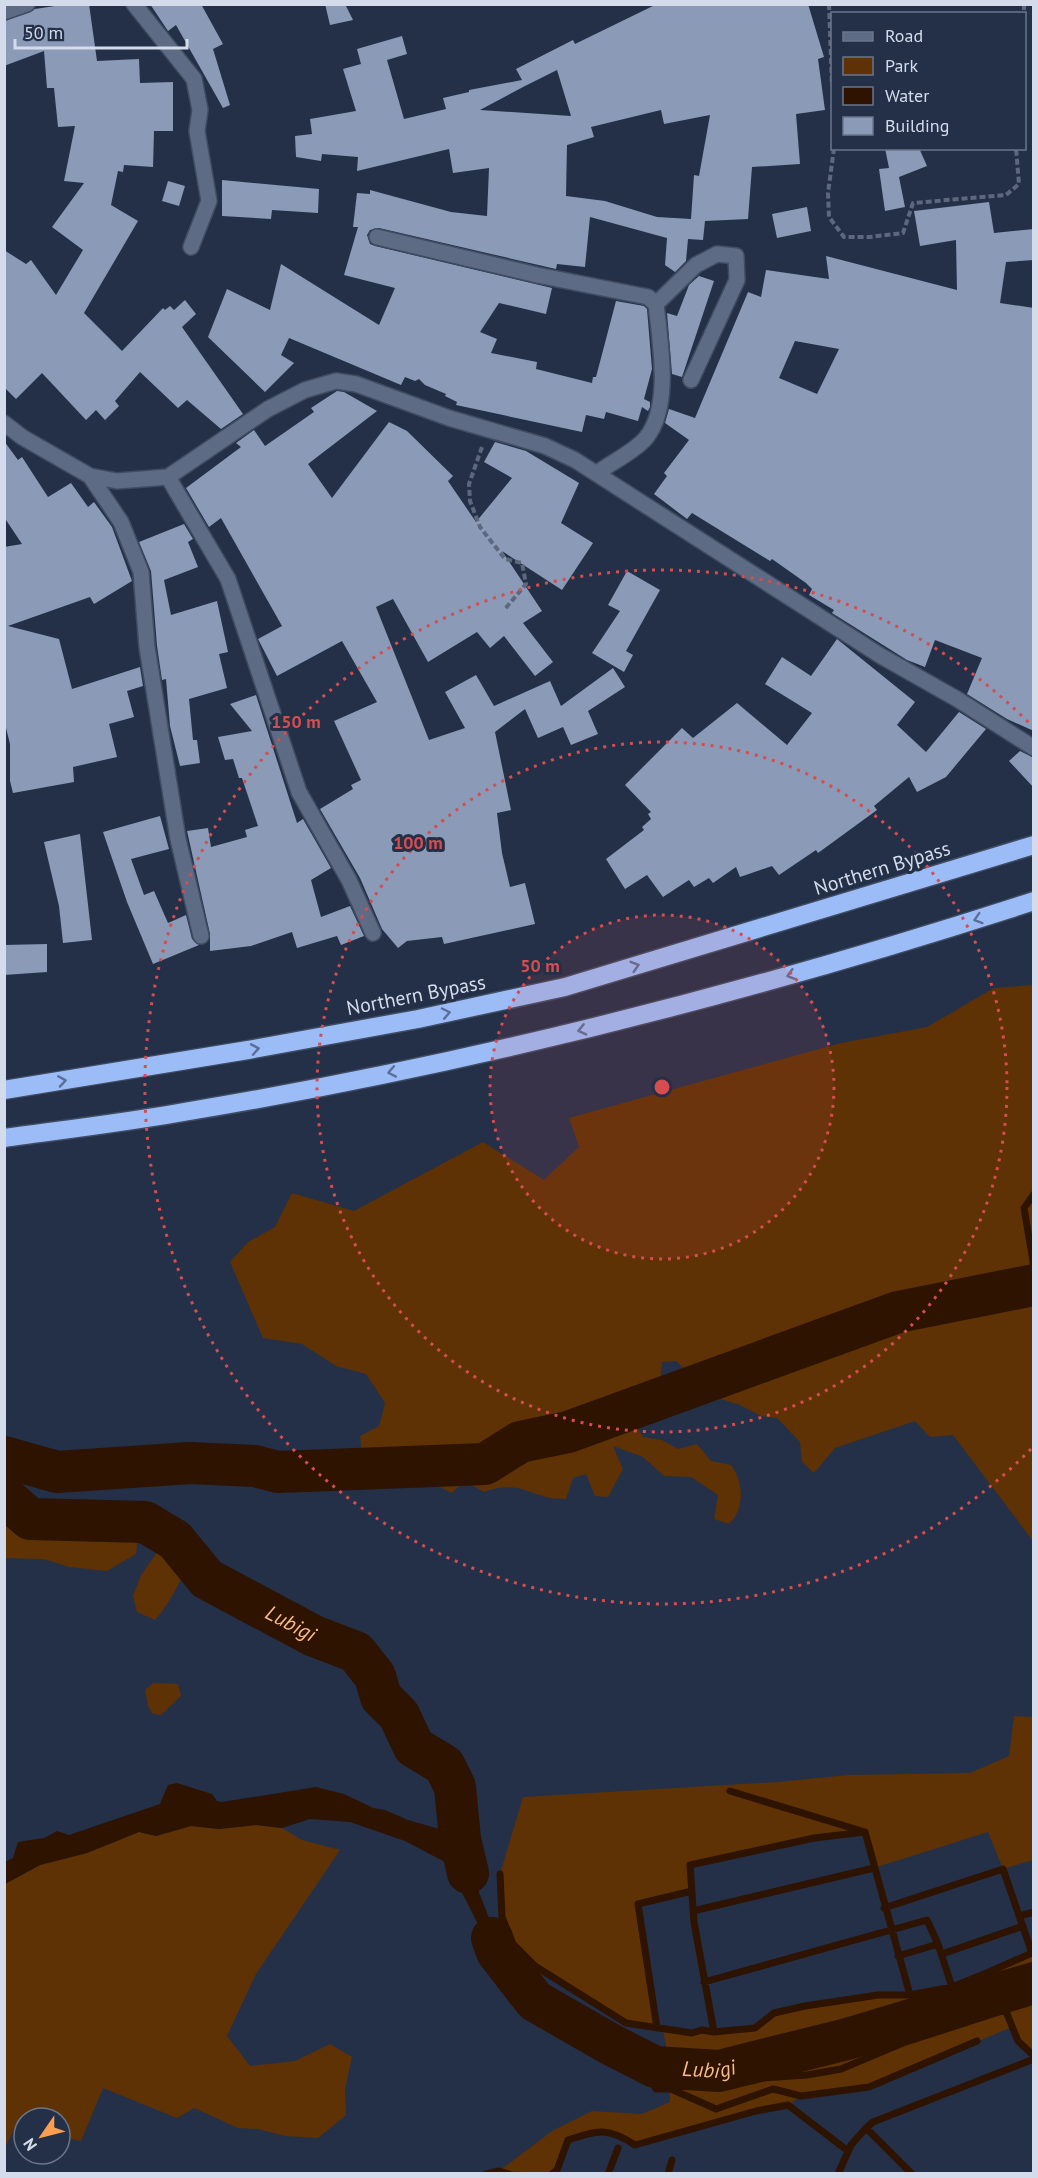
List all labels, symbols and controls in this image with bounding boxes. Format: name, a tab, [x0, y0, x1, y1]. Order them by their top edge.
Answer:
scale bar	[15, 12, 188, 50]
legend	[831, 12, 1026, 150]
text: 50 m	[24, 21, 63, 44]
text: Road	[885, 24, 923, 47]
text: Park	[885, 54, 918, 77]
text: Water	[885, 84, 929, 107]
text: Building	[885, 114, 949, 137]
text: 150 m	[271, 710, 321, 733]
text: 100 m	[393, 831, 443, 854]
street label: Northern Bypass	[811, 835, 953, 901]
one-way arrow	[973, 912, 984, 924]
text: 50 m	[520, 954, 560, 977]
one-way arrow	[629, 961, 640, 973]
one-way arrow	[786, 968, 796, 981]
street label: Northern Bypass	[344, 969, 488, 1021]
one-way arrow	[441, 1007, 451, 1020]
one-way arrow	[577, 1023, 587, 1036]
one-way arrow	[249, 1043, 259, 1056]
one-way arrow	[387, 1065, 397, 1078]
one-way arrow	[57, 1075, 67, 1088]
centre of rings	[652, 1077, 672, 1097]
water label: Lubigi	[261, 1599, 321, 1648]
water label: Lubigi	[681, 2053, 739, 2084]
north arrow	[12, 2106, 72, 2166]
text: N	[19, 2135, 41, 2155]

